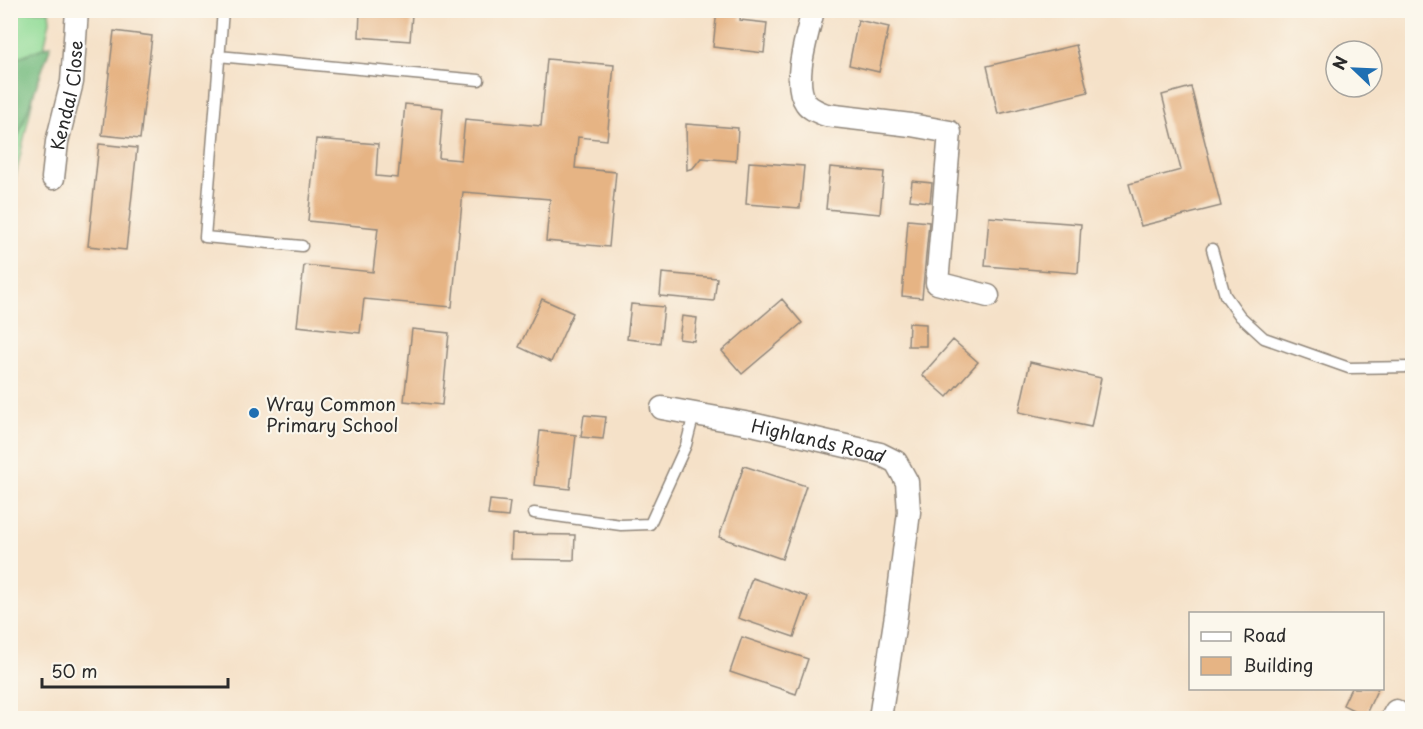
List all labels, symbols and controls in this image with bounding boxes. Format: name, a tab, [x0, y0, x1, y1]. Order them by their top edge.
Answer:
north arrow	[1324, 39, 1384, 99]
street label: Kendal Close	[43, 40, 88, 151]
text: N	[1326, 52, 1353, 73]
place label: Wray Common Primary School	[266, 390, 398, 438]
marker: Wray Common Primary School	[247, 406, 261, 420]
street label: Highlands Road	[749, 411, 891, 469]
legend	[1189, 612, 1384, 690]
text: Road	[1243, 621, 1287, 648]
scale bar	[42, 651, 228, 689]
text: Building	[1243, 651, 1313, 678]
text: 50 m	[51, 657, 98, 684]

